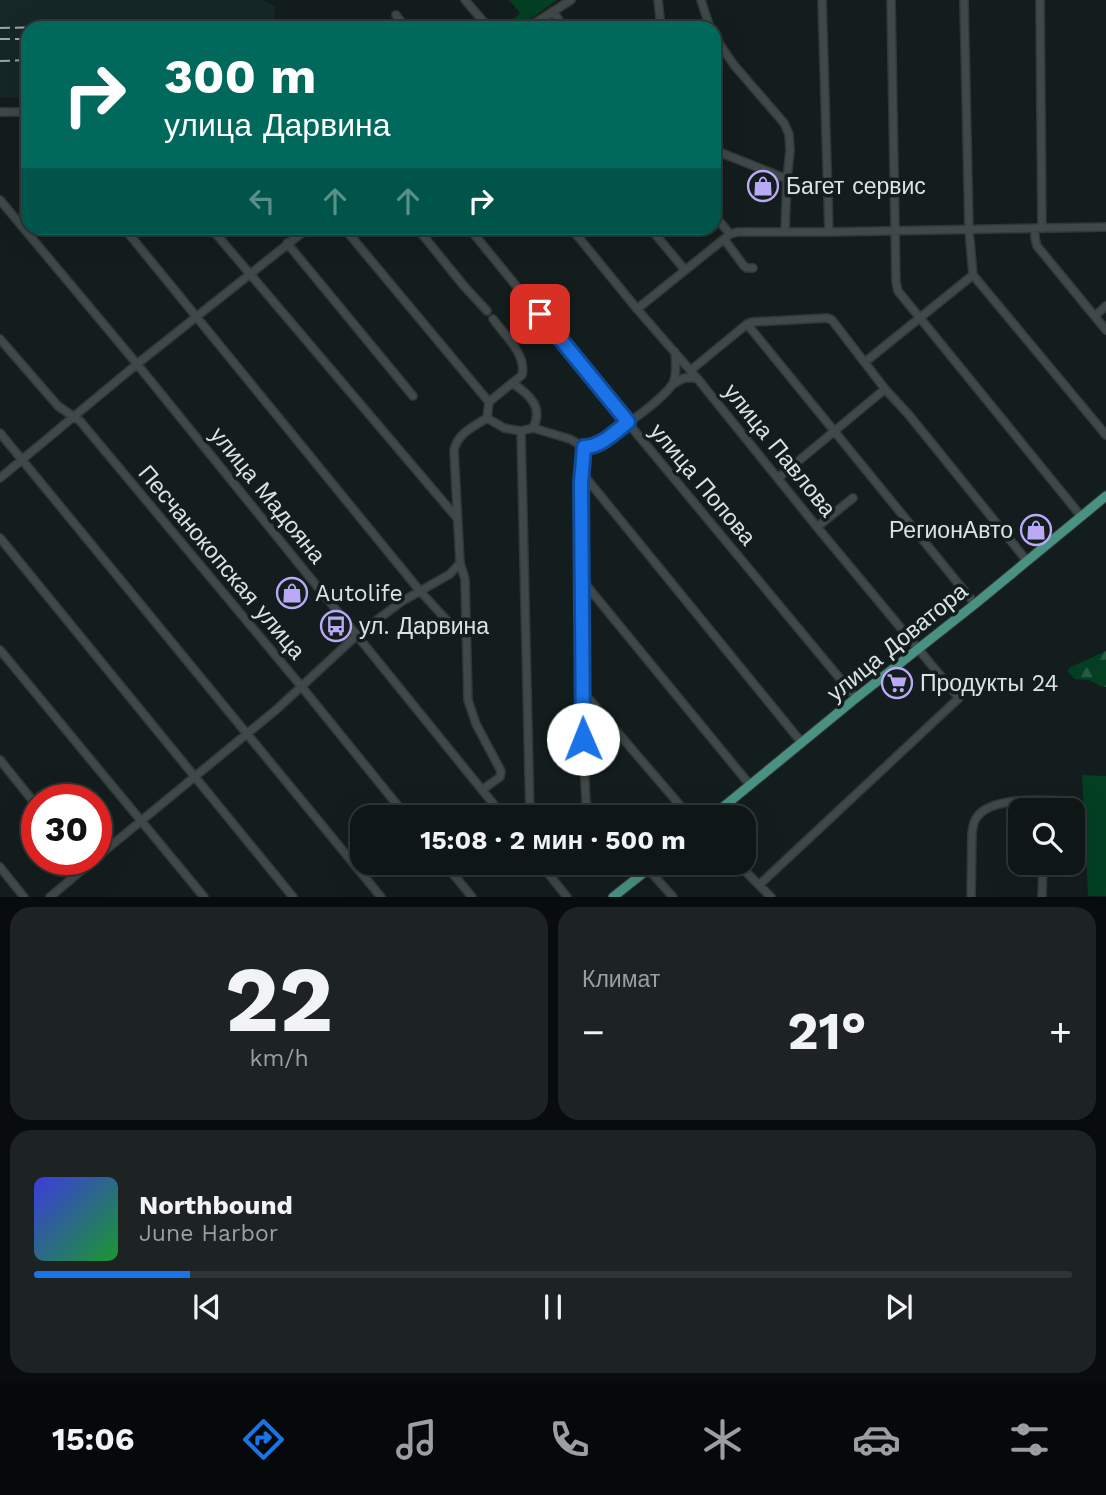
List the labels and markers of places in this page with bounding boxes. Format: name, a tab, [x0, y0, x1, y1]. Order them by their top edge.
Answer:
shop icon: Багет сервис	[746, 169, 780, 203]
place label: Багет сервис	[786, 173, 926, 200]
pin	[510, 284, 570, 344]
shop icon: РегионАвто	[1019, 513, 1053, 547]
place label: РегионАвто	[889, 517, 1013, 544]
shop icon: Autolife	[275, 576, 309, 610]
place label: Autolife	[315, 580, 403, 607]
bus stop icon: ул. Дарвина	[319, 609, 353, 643]
place label: ул. Дарвина	[359, 613, 489, 640]
supermarket icon: Продукты 24	[880, 666, 914, 700]
place label: Продукты 24	[920, 670, 1059, 697]

